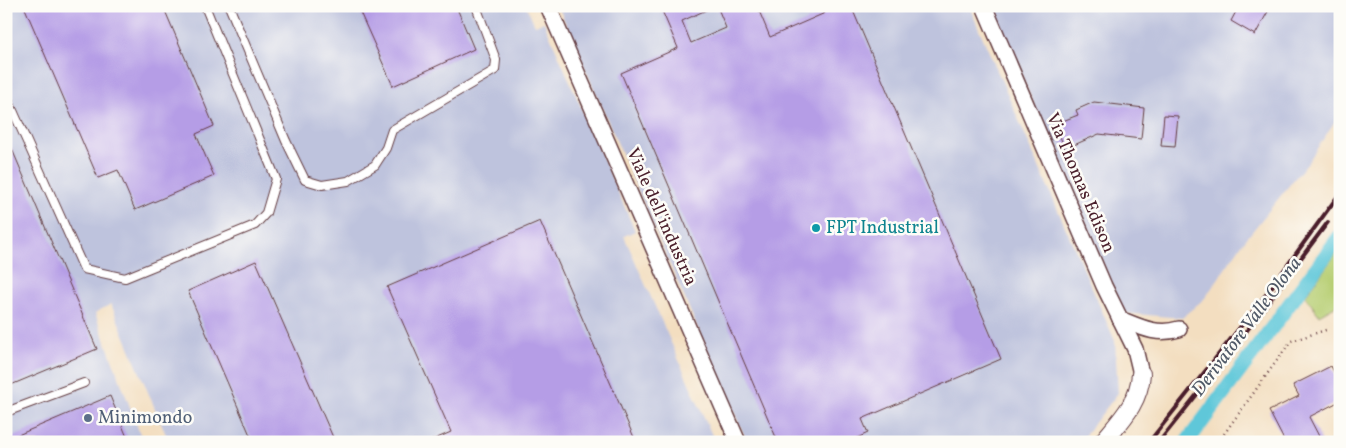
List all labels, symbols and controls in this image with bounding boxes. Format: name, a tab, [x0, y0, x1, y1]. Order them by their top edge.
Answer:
street label: Via Thomas Edison	[1039, 109, 1121, 257]
street label: Viale dell'industria	[619, 144, 703, 290]
place label: FPT Industrial	[826, 216, 939, 241]
marker: FPT Industrial	[810, 222, 822, 234]
water label: Derivatore Valle Olona	[1186, 252, 1308, 402]
place label: Minimondo	[98, 406, 192, 431]
marker: Minimondo	[82, 412, 94, 424]

